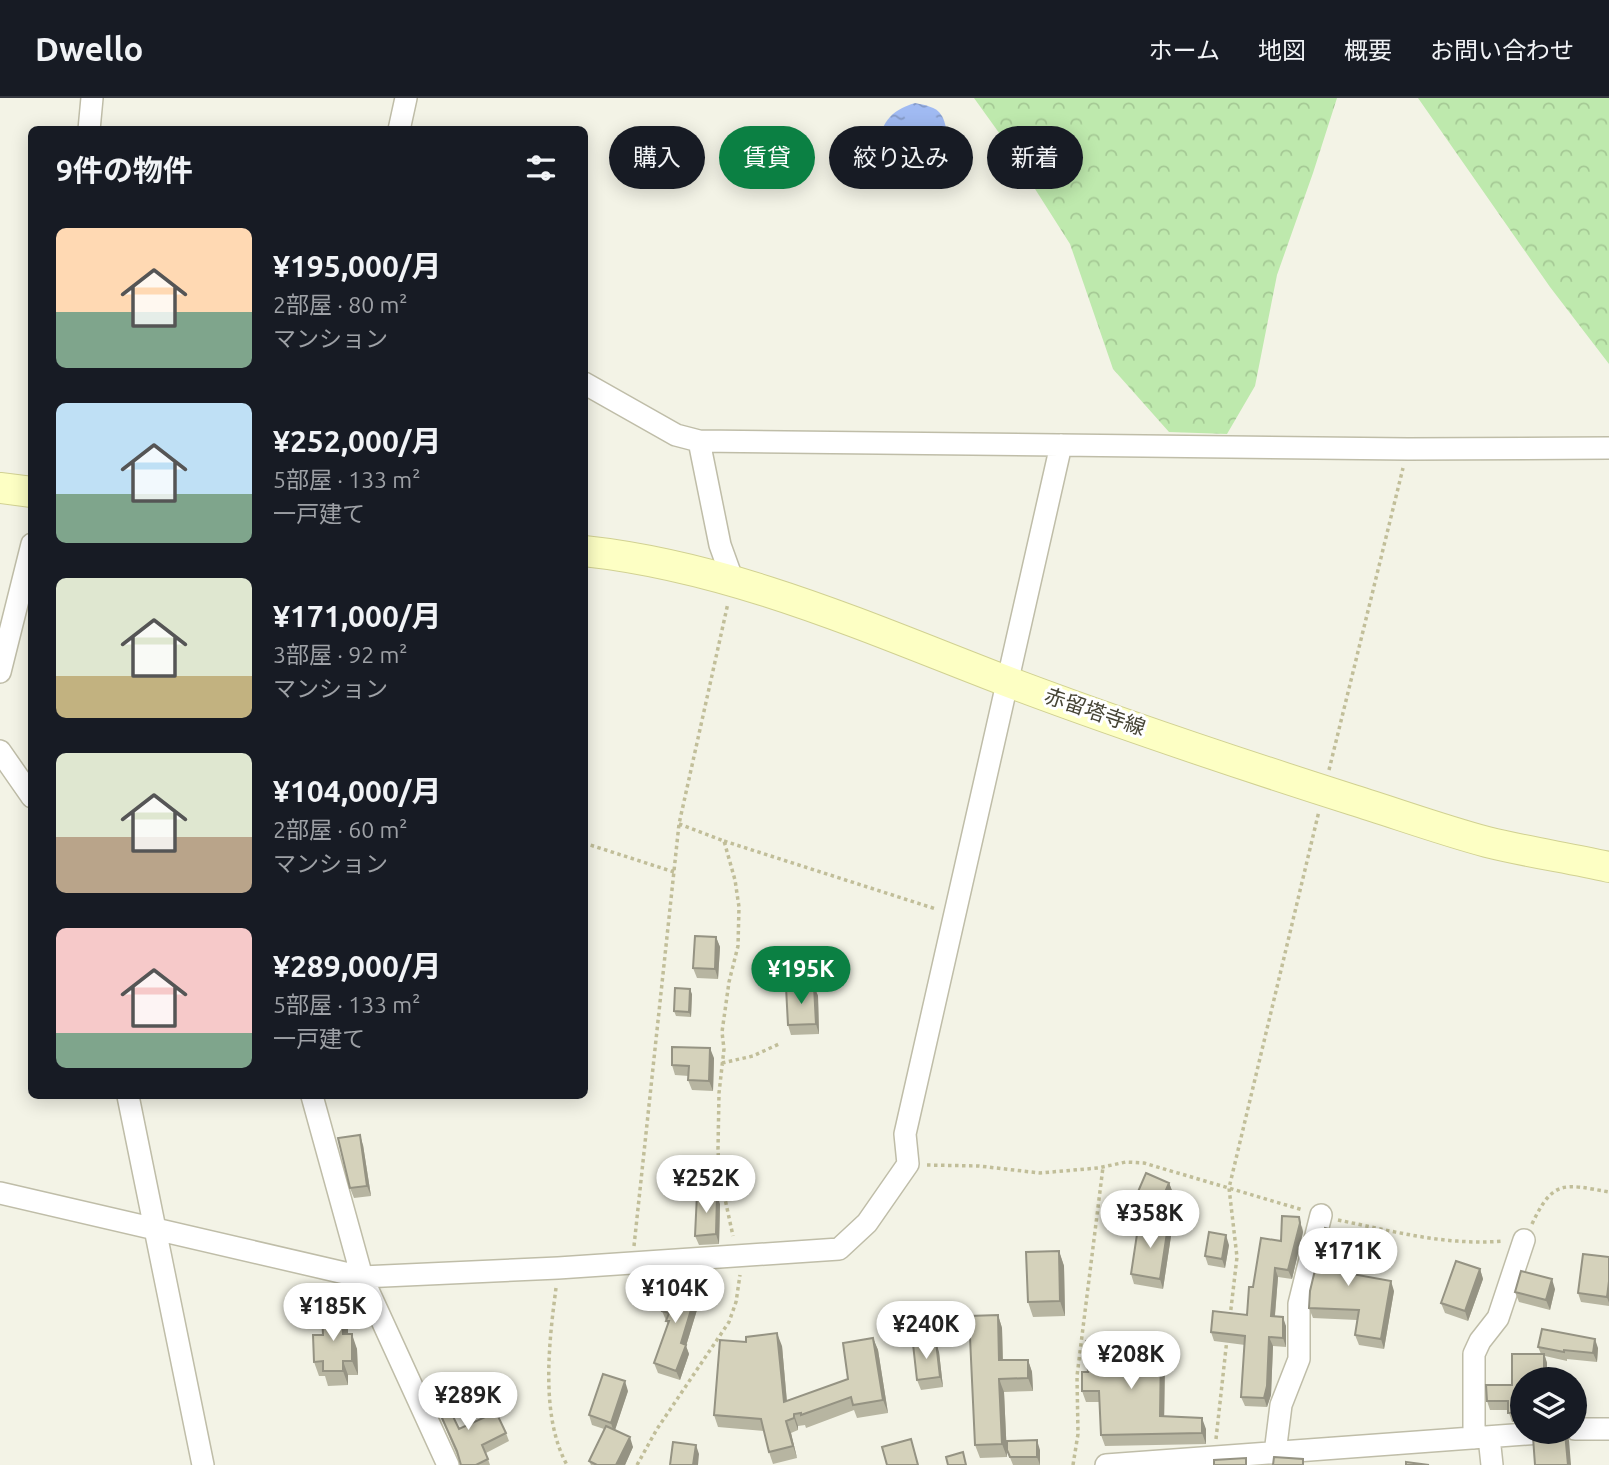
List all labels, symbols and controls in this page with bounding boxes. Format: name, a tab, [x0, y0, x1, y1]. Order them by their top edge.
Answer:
text: Dwello	[35, 30, 143, 67]
text: ホーム	[1149, 37, 1220, 64]
text: 地図	[1258, 37, 1306, 64]
text: 概要	[1344, 37, 1392, 64]
text: お問い合わせ	[1430, 37, 1574, 64]
chip: 購入	[609, 126, 705, 189]
chip: 賃貸	[719, 126, 815, 189]
chip: 絞り込み	[829, 126, 973, 189]
chip: 新着	[987, 126, 1083, 189]
icon: filters	[522, 149, 560, 187]
text: 9件の物件	[56, 153, 193, 187]
text: ¥195,000/月	[273, 249, 441, 283]
icon: home	[112, 256, 196, 340]
text: 2部屋 · 80 m²	[273, 292, 407, 317]
text: マンション	[273, 326, 388, 351]
text: ¥252,000/月	[273, 424, 441, 458]
icon: home	[112, 431, 196, 515]
text: 5部屋 · 133 m²	[273, 467, 420, 492]
text: 一戸建て	[273, 501, 365, 526]
text: ¥171,000/月	[273, 599, 441, 633]
icon: home	[112, 606, 196, 690]
text: 3部屋 · 92 m²	[273, 642, 407, 667]
text: マンション	[273, 676, 388, 701]
street label: 赤留塔寺線	[1042, 683, 1149, 739]
text: ¥104,000/月	[273, 774, 441, 808]
icon: home	[112, 781, 196, 865]
text: 2部屋 · 60 m²	[273, 817, 407, 842]
text: マンション	[273, 851, 388, 876]
pin: ¥195K	[752, 946, 850, 1006]
text: ¥289,000/月	[273, 949, 441, 983]
icon: home	[112, 956, 196, 1040]
text: ¥195K	[767, 956, 835, 981]
text: 5部屋 · 133 m²	[273, 992, 420, 1017]
text: 一戸建て	[273, 1026, 365, 1051]
pin: ¥252K	[657, 1156, 755, 1215]
text: ¥252K	[672, 1165, 740, 1190]
pin: ¥358K	[1101, 1190, 1199, 1250]
text: ¥358K	[1116, 1200, 1184, 1225]
pin: ¥171K	[1299, 1228, 1397, 1288]
text: ¥171K	[1314, 1238, 1382, 1263]
pin: ¥104K	[626, 1266, 724, 1325]
text: ¥104K	[641, 1275, 709, 1300]
pin: ¥185K	[284, 1284, 382, 1343]
text: ¥185K	[299, 1293, 367, 1318]
pin: ¥240K	[877, 1302, 975, 1361]
text: ¥240K	[892, 1311, 960, 1336]
pin: ¥208K	[1082, 1332, 1180, 1391]
text: ¥208K	[1097, 1341, 1165, 1366]
map controls	[1510, 1367, 1587, 1444]
button: layers	[1510, 1367, 1587, 1444]
pin: ¥289K	[419, 1372, 517, 1432]
text: ¥289K	[434, 1382, 502, 1407]

